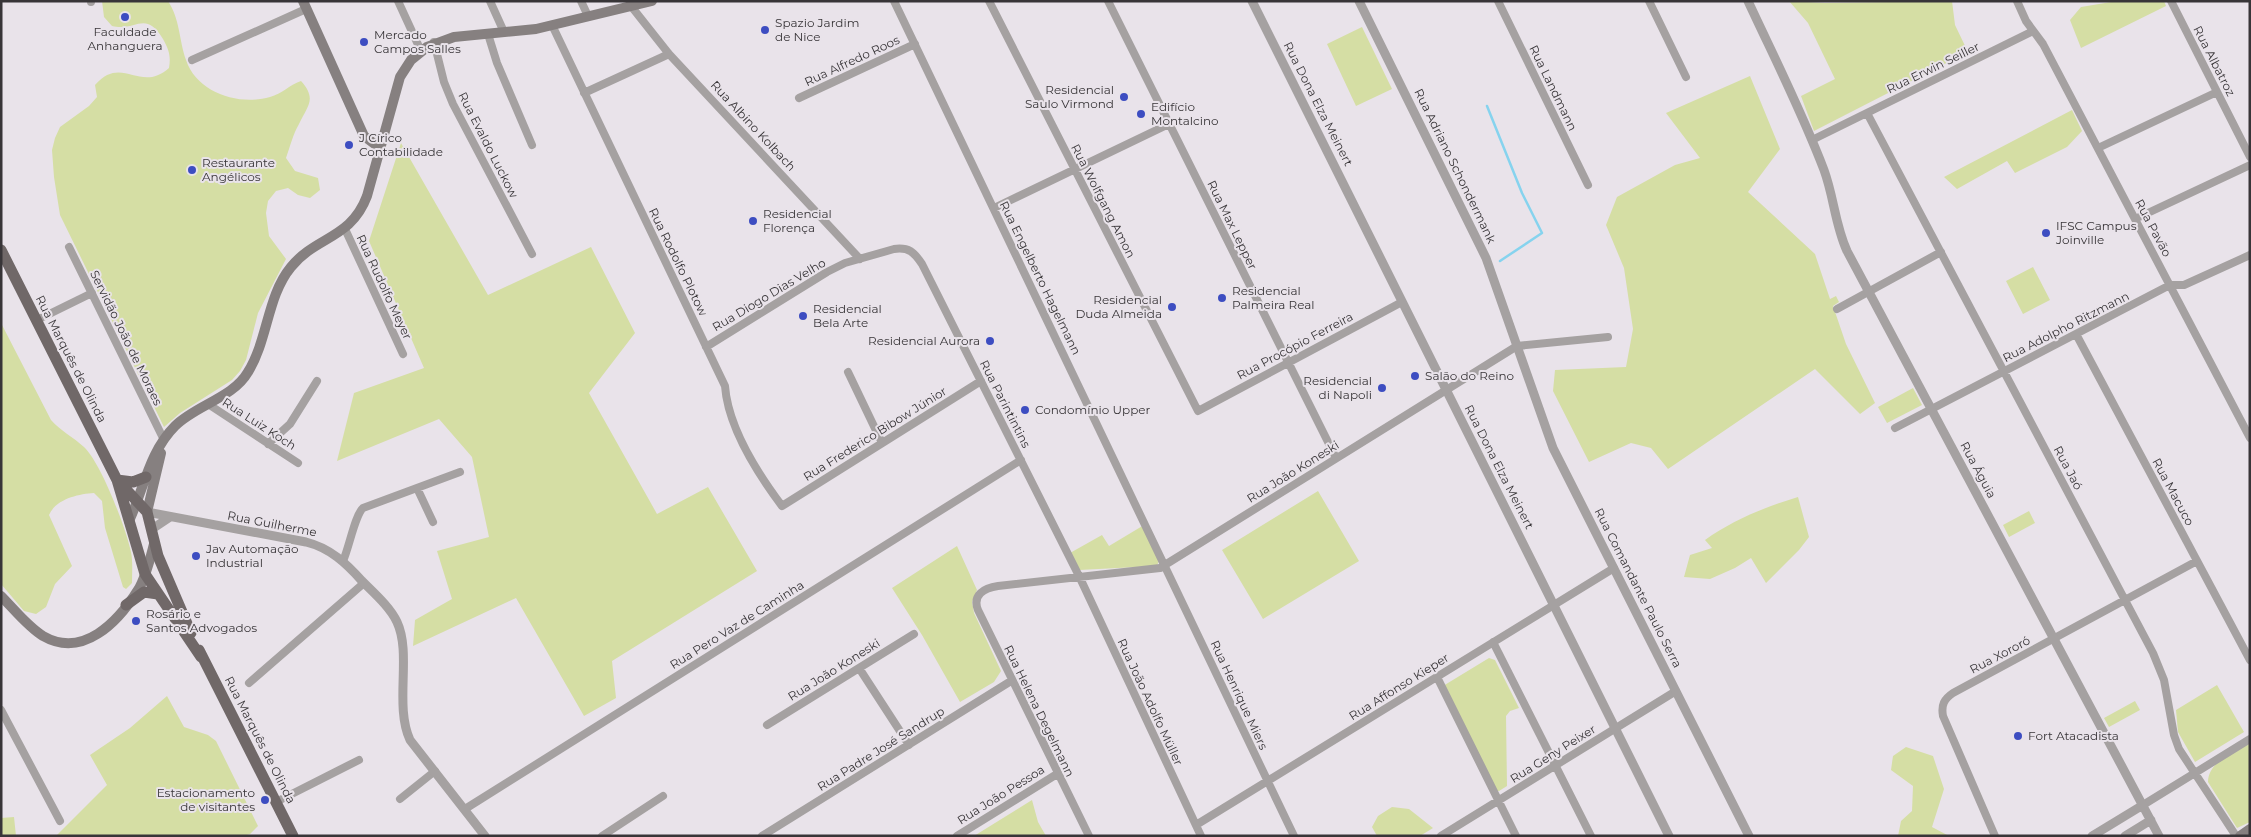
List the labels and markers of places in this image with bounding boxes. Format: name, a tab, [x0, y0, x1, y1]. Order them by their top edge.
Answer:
marker: Faculdade Anhanguera	[119, 11, 131, 23]
place label: Spazio Jardim de Nice	[775, 15, 859, 44]
place label: Faculdade Anhanguera	[88, 24, 162, 53]
marker: Spazio Jardim de Nice	[759, 24, 771, 36]
place label: Mercado Campos Salles	[374, 27, 461, 56]
marker: Mercado Campos Salles	[358, 36, 370, 48]
place label: Residencial Saulo Virmond	[1025, 82, 1114, 111]
marker: Residencial Saulo Virmond	[1118, 91, 1130, 103]
place label: Edifício Montalcino	[1151, 99, 1219, 128]
marker: Edifício Montalcino	[1135, 108, 1147, 120]
place label: J Círico Contabilidade	[358, 130, 443, 159]
marker: J Círico Contabilidade	[343, 139, 355, 151]
place label: Restaurante Angélicos	[202, 155, 275, 184]
marker: Restaurante Angélicos	[186, 164, 198, 176]
place label: Residencial Florença	[763, 206, 832, 235]
marker: Residencial Florença	[747, 215, 759, 227]
place label: IFSC Campus Joinville	[2055, 218, 2137, 247]
marker: IFSC Campus Joinville	[2040, 227, 2052, 239]
place label: Residencial Palmeira Real	[1232, 283, 1315, 312]
place label: Residencial Duda Almeida	[1075, 292, 1162, 321]
marker: Residencial Palmeira Real	[1216, 292, 1228, 304]
place label: Residencial Bela Arte	[813, 301, 882, 330]
marker: Residencial Duda Almeida	[1166, 301, 1178, 313]
marker: Residencial Bela Arte	[797, 310, 809, 322]
place label: Residencial Aurora	[868, 333, 980, 348]
marker: Residencial Aurora	[984, 335, 996, 347]
place label: Salão do Reino	[1425, 368, 1514, 383]
marker: Salão do Reino	[1409, 370, 1421, 382]
place label: Residencial di Napoli	[1303, 373, 1372, 402]
marker: Residencial di Napoli	[1376, 382, 1388, 394]
place label: Condomínio Upper	[1035, 402, 1151, 417]
marker: Condomínio Upper	[1019, 404, 1031, 416]
place label: Jav Automação Industrial	[205, 541, 299, 570]
marker: Jav Automação Industrial	[190, 550, 202, 562]
place label: Rosário e Santos Advogados	[146, 606, 257, 635]
marker: Rosário e Santos Advogados	[130, 615, 142, 627]
place label: Fort Atacadista	[2028, 728, 2119, 743]
marker: Fort Atacadista	[2012, 730, 2024, 742]
place label: Estacionamento de visitantes	[157, 785, 255, 814]
marker: Estacionamento de visitantes	[259, 794, 271, 806]

